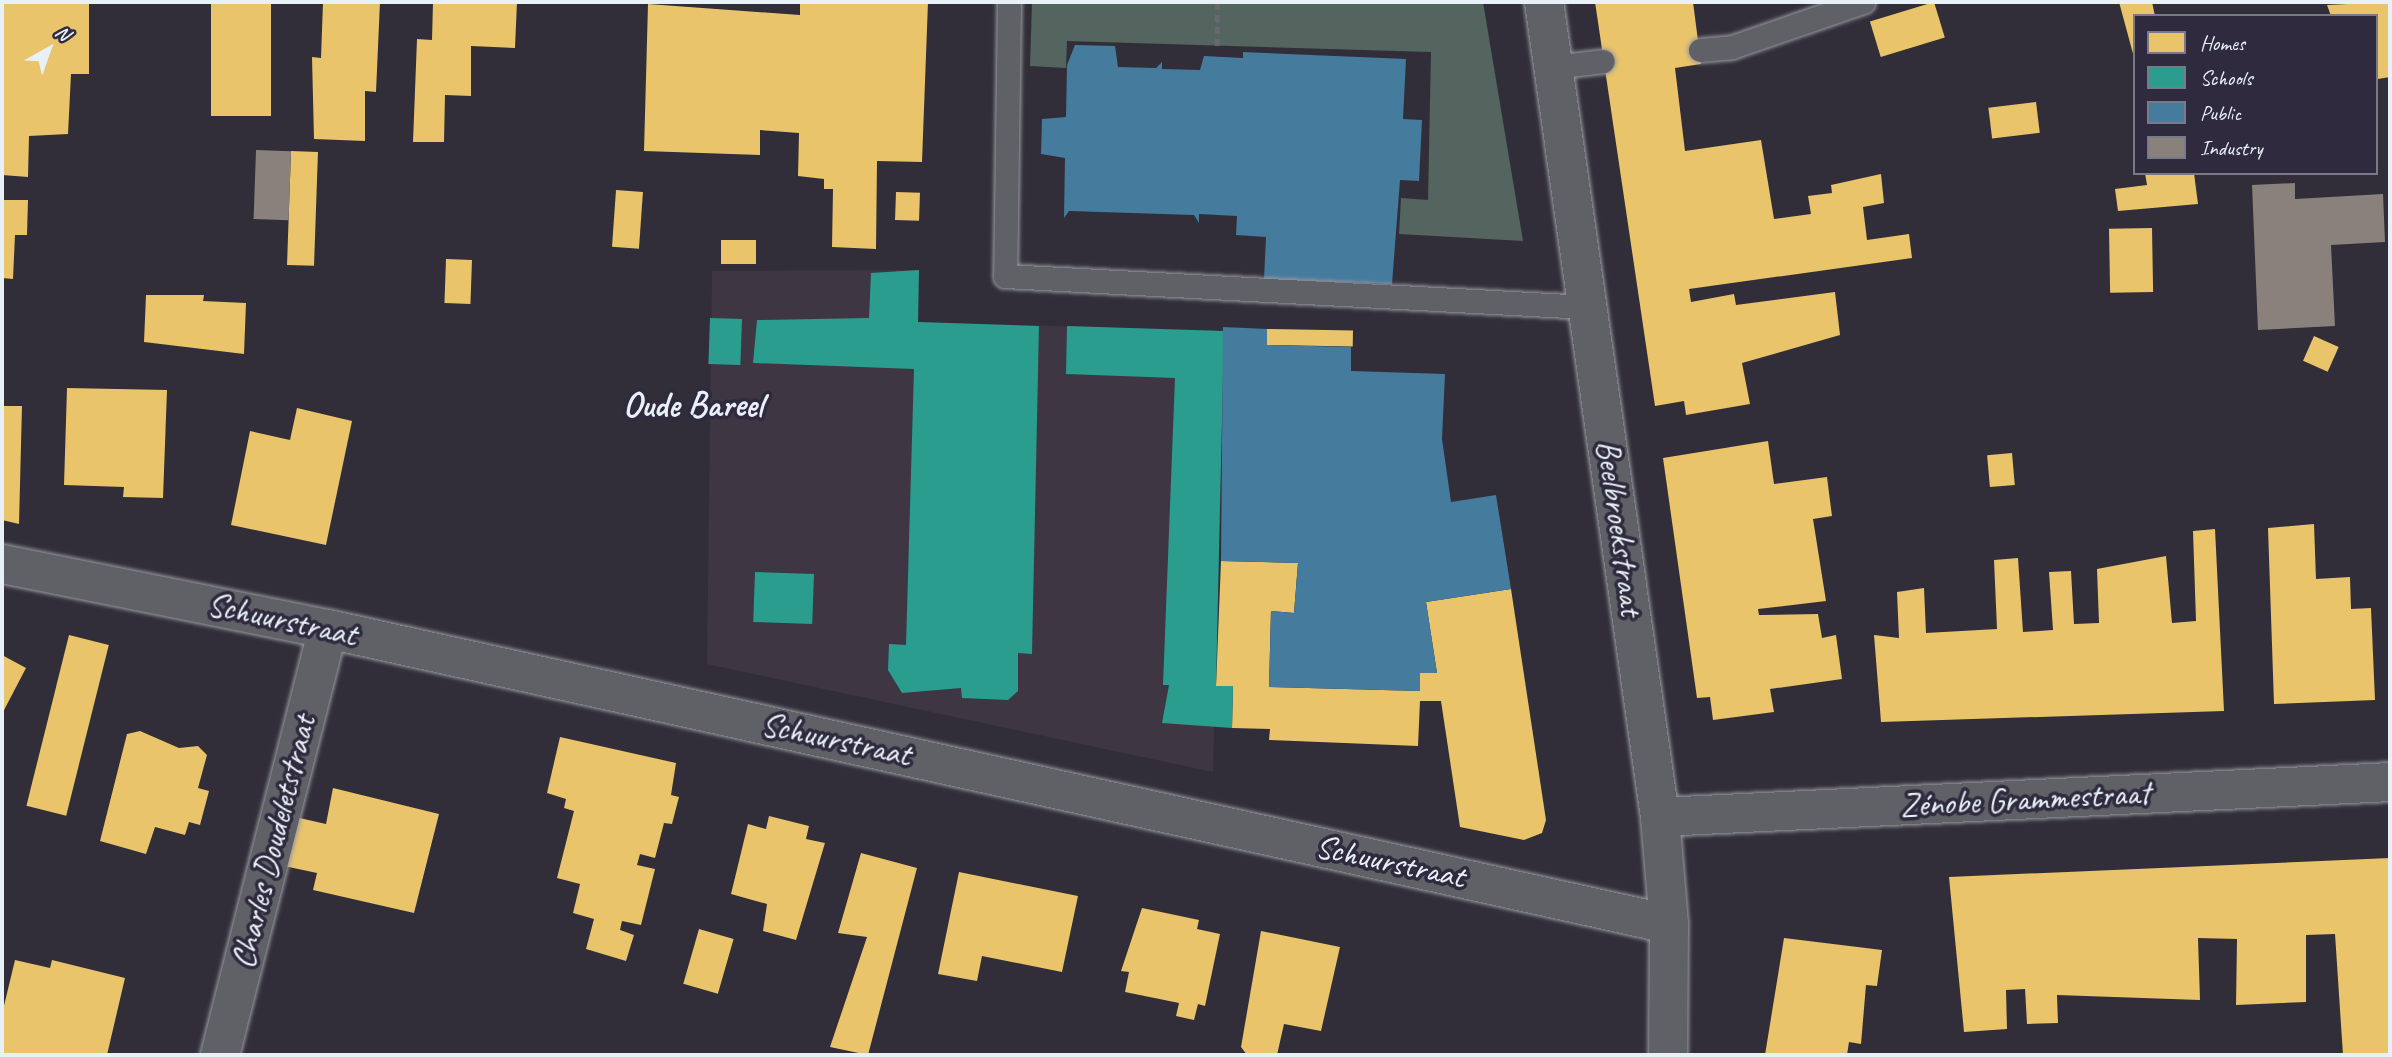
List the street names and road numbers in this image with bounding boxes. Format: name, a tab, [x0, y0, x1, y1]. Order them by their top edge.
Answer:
street label: Beelbroekstraat	[1587, 438, 1651, 618]
street label: Schuurstraat	[204, 585, 360, 655]
street label: Schuurstraat	[758, 705, 914, 775]
street label: Charles Doudeletstraat	[224, 712, 324, 972]
street label: Zénobe Grammestraat	[1898, 774, 2152, 826]
street label: Schuurstraat	[1312, 827, 1468, 897]

